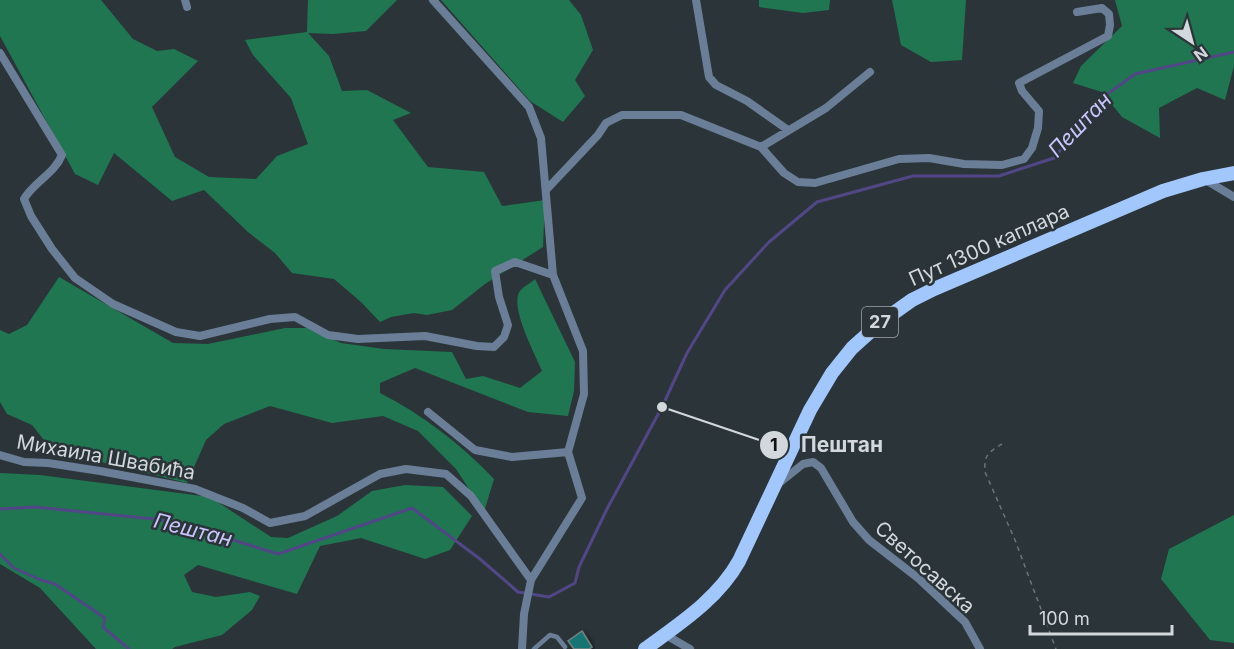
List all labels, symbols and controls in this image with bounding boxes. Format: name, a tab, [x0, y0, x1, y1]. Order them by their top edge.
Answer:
north arrow	[1162, 12, 1222, 72]
text: N	[1190, 42, 1212, 66]
water label: Пештан	[1043, 87, 1116, 162]
street label: Пут 1300 каплара	[905, 199, 1073, 291]
road number: 27	[862, 307, 898, 337]
callout: Пештан	[759, 425, 895, 464]
street label: Михаила Швабића	[15, 429, 197, 485]
text: Пештан	[801, 432, 883, 457]
text: 1	[770, 434, 778, 455]
water label: Пештан	[151, 508, 235, 551]
street label: Светосавска	[870, 516, 980, 618]
scale bar	[1030, 598, 1172, 636]
text: 100 m	[1039, 608, 1090, 629]

